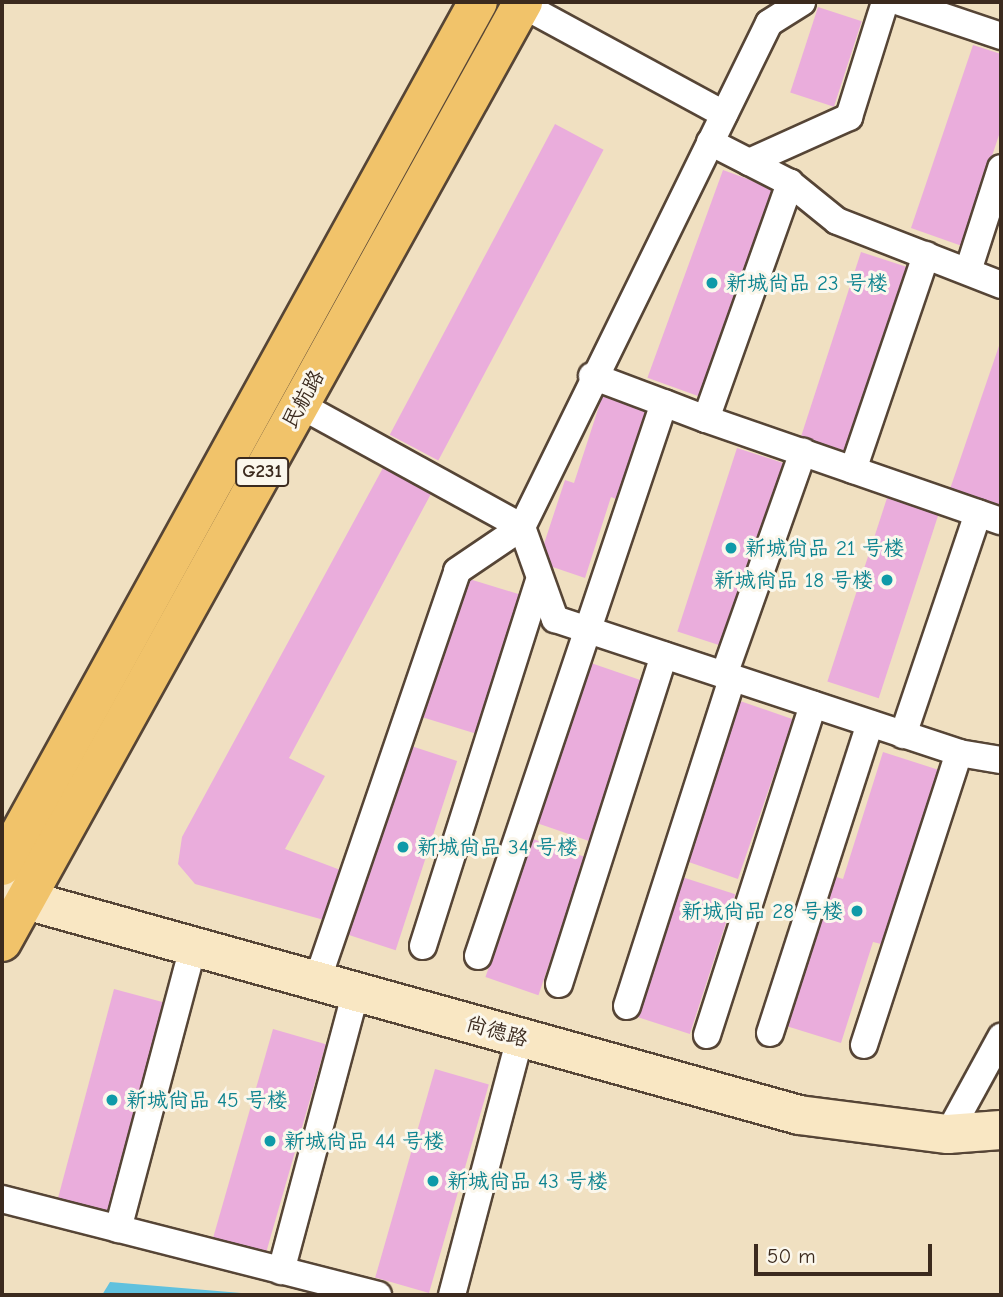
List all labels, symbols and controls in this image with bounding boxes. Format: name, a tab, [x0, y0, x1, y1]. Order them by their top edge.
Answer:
place label: 新城尚品 23 号楼	[726, 270, 888, 296]
marker: 新城尚品 23 号楼	[704, 275, 720, 291]
street label: 民航路	[277, 365, 329, 433]
road number: G231	[234, 457, 290, 488]
place label: 新城尚品 21 号楼	[745, 535, 904, 561]
marker: 新城尚品 21 号楼	[723, 540, 739, 556]
place label: 新城尚品 18 号楼	[714, 567, 873, 593]
marker: 新城尚品 18 号楼	[879, 572, 895, 588]
place label: 新城尚品 34 号楼	[417, 834, 578, 860]
marker: 新城尚品 34 号楼	[395, 839, 411, 855]
place label: 新城尚品 28 号楼	[681, 898, 843, 924]
marker: 新城尚品 28 号楼	[849, 903, 865, 919]
street label: 尚德路	[463, 1010, 531, 1052]
place label: 新城尚品 45 号楼	[126, 1087, 288, 1113]
marker: 新城尚品 45 号楼	[104, 1092, 120, 1108]
place label: 新城尚品 44 号楼	[284, 1128, 444, 1154]
marker: 新城尚品 44 号楼	[262, 1133, 278, 1149]
place label: 新城尚品 43 号楼	[447, 1168, 608, 1194]
marker: 新城尚品 43 号楼	[425, 1173, 441, 1189]
scale bar	[758, 1230, 936, 1274]
text: 50 m	[767, 1244, 816, 1268]

